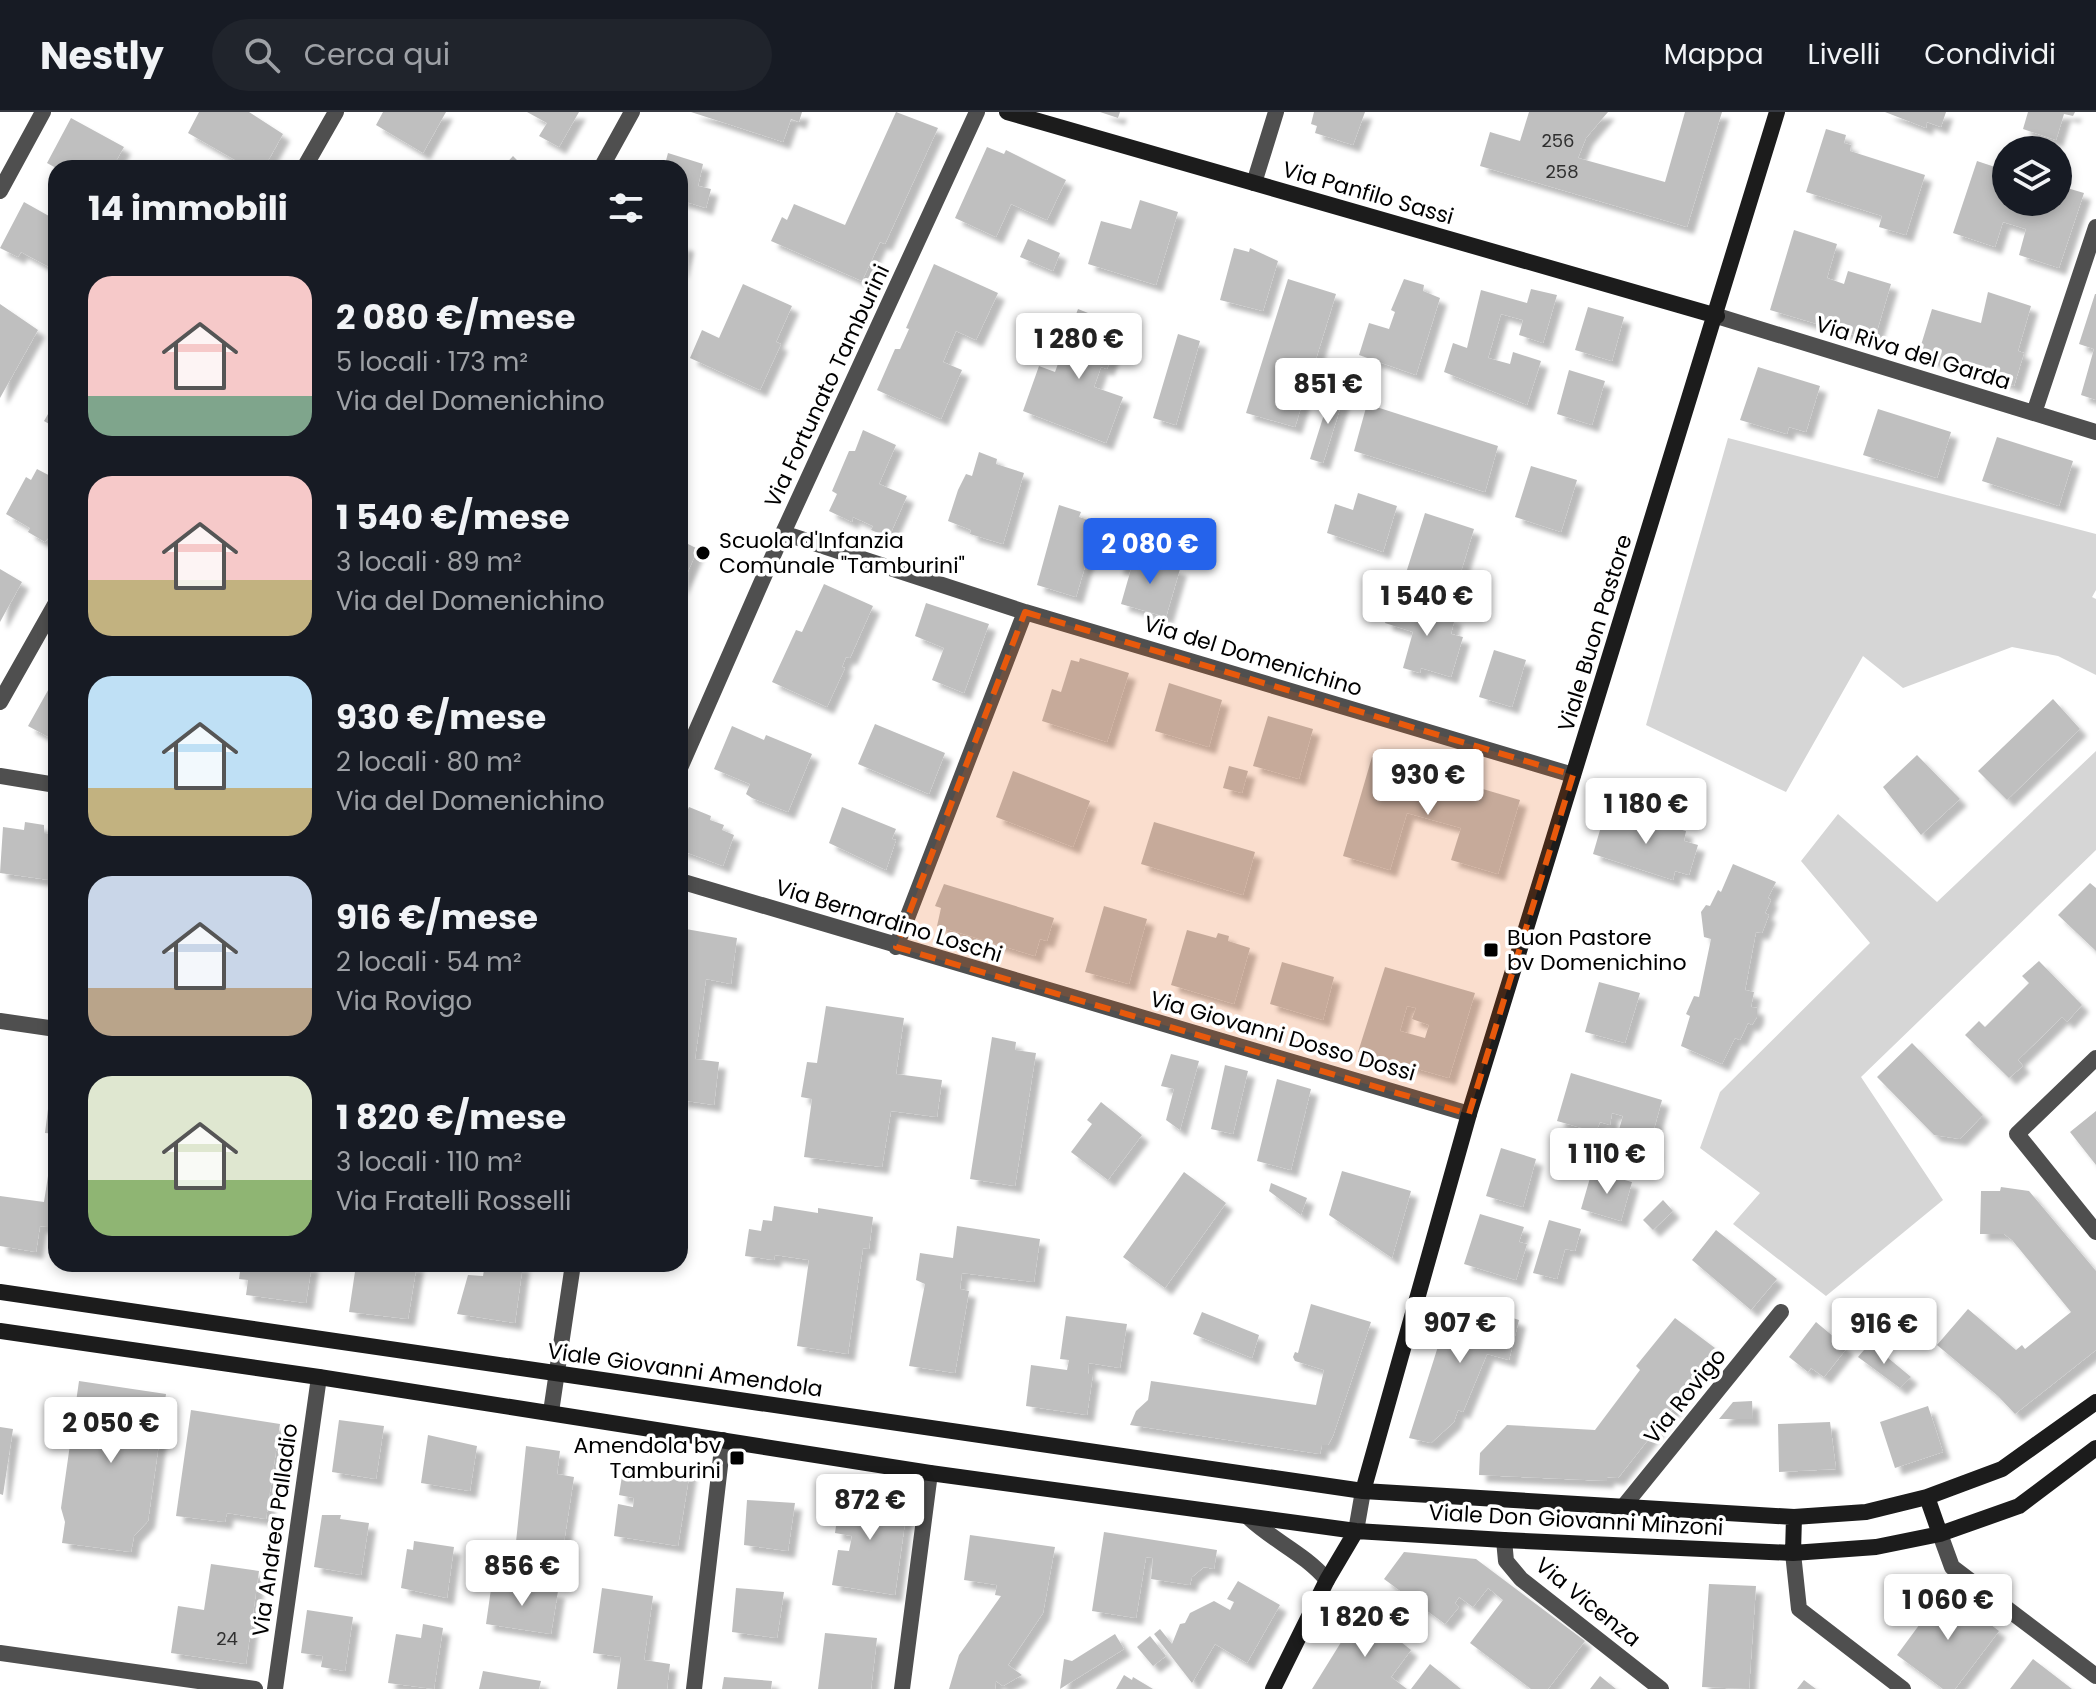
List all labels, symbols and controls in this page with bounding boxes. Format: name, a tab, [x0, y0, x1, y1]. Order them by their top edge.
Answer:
search box	[212, 19, 772, 91]
text: Nestly	[40, 29, 164, 82]
icon: search	[240, 33, 284, 77]
text: Cerca qui	[304, 33, 450, 76]
text: Mappa	[1664, 35, 1764, 74]
text: Livelli	[1808, 35, 1880, 74]
text: Condividi	[1924, 35, 2056, 74]
house number: 256	[1541, 128, 1575, 153]
map controls	[1992, 136, 2072, 216]
button: layers	[1992, 136, 2072, 216]
street label: Via Panfilo Sassi	[1279, 154, 1457, 232]
house number: 258	[1545, 159, 1579, 184]
text: 14 immobili	[88, 184, 288, 232]
icon: filters	[604, 186, 648, 230]
street label: Via Fortunato Tamburini	[757, 259, 897, 513]
text: 2 080 €/mese	[336, 293, 576, 341]
icon: home	[152, 308, 248, 404]
street label: Via Riva del Garda	[1812, 309, 2014, 397]
pin: 1 280 €	[1005, 313, 1153, 381]
text: 1 280 €	[1034, 321, 1124, 357]
text: 5 locali · 173 m²	[336, 344, 528, 380]
pin: 851 €	[1272, 358, 1384, 426]
text: 851 €	[1293, 366, 1363, 402]
text: Via del Domenichino	[336, 383, 605, 419]
text: 1 540 €/mese	[336, 493, 570, 541]
icon: home	[152, 508, 248, 604]
pin: 2 080 €	[1076, 518, 1224, 586]
place label: Scuola d'Infanzia Comunale "Tamburini"	[719, 525, 965, 581]
text: 2 080 €	[1101, 526, 1199, 562]
street label: Viale Buon Pastore	[1550, 531, 1640, 735]
text: 3 locali · 89 m²	[336, 544, 522, 580]
marker: Scuola d'Infanzia Comunale "Tamburini"	[694, 544, 712, 562]
pin: 1 540 €	[1353, 570, 1501, 638]
text: 1 540 €	[1381, 578, 1473, 614]
text: Via del Domenichino	[336, 583, 605, 619]
street label: Via del Domenichino	[1140, 608, 1366, 704]
text: 930 €/mese	[336, 693, 546, 741]
icon: home	[152, 708, 248, 804]
text: 2 locali · 80 m²	[336, 744, 522, 780]
pin: 930 €	[1372, 749, 1484, 817]
text: 930 €	[1391, 757, 1465, 793]
pin: 1 180 €	[1572, 778, 1720, 846]
text: Via del Domenichino	[336, 783, 605, 819]
text: 1 180 €	[1603, 786, 1689, 822]
street label: Via Bernardino Loschi	[772, 872, 1006, 970]
text: 916 €/mese	[336, 893, 538, 941]
icon: home	[152, 908, 248, 1004]
place label: Buon Pastore bv Domenichino	[1507, 922, 1687, 978]
marker: Buon Pastore bv Domenichino	[1482, 941, 1500, 959]
text: 2 locali · 54 m²	[336, 944, 521, 980]
text: Via Rovigo	[336, 983, 472, 1019]
street label: Via Giovanni Dosso Dossi	[1147, 983, 1419, 1089]
text: 1 820 €/mese	[336, 1093, 566, 1141]
icon: home	[152, 1108, 248, 1204]
pin: 1 110 €	[1533, 1128, 1681, 1196]
text: 1 110 €	[1568, 1136, 1646, 1172]
text: 3 locali · 110 m²	[336, 1144, 522, 1180]
text: Via Fratelli Rosselli	[336, 1183, 571, 1219]
pin: 907 €	[1404, 1297, 1516, 1365]
pin: 916 €	[1828, 1298, 1940, 1366]
text: 907 €	[1423, 1305, 1497, 1341]
text: 916 €	[1850, 1306, 1918, 1342]
street label: Viale Giovanni Amendola	[545, 1335, 825, 1405]
street label: Via Rovigo	[1637, 1341, 1733, 1451]
pin: 2 050 €	[37, 1397, 185, 1465]
text: 2 050 €	[62, 1405, 160, 1441]
street label: Via Andrea Palladio	[245, 1421, 305, 1639]
place label: Amendola bv Tamburini	[573, 1430, 722, 1486]
marker: Amendola bv Tamburini	[728, 1449, 746, 1467]
pin: 872 €	[814, 1474, 926, 1542]
text: 872 €	[834, 1482, 906, 1518]
street label: Viale Don Giovanni Minzoni	[1428, 1497, 1724, 1543]
pin: 856 €	[466, 1540, 578, 1608]
text: 856 €	[484, 1548, 560, 1584]
street label: Via Vicenza	[1529, 1550, 1647, 1654]
pin: 1 060 €	[1874, 1574, 2022, 1642]
text: 1 060 €	[1902, 1582, 1994, 1618]
pin: 1 820 €	[1291, 1591, 1439, 1659]
text: 1 820 €	[1320, 1599, 1410, 1635]
house number: 24	[216, 1626, 238, 1651]

